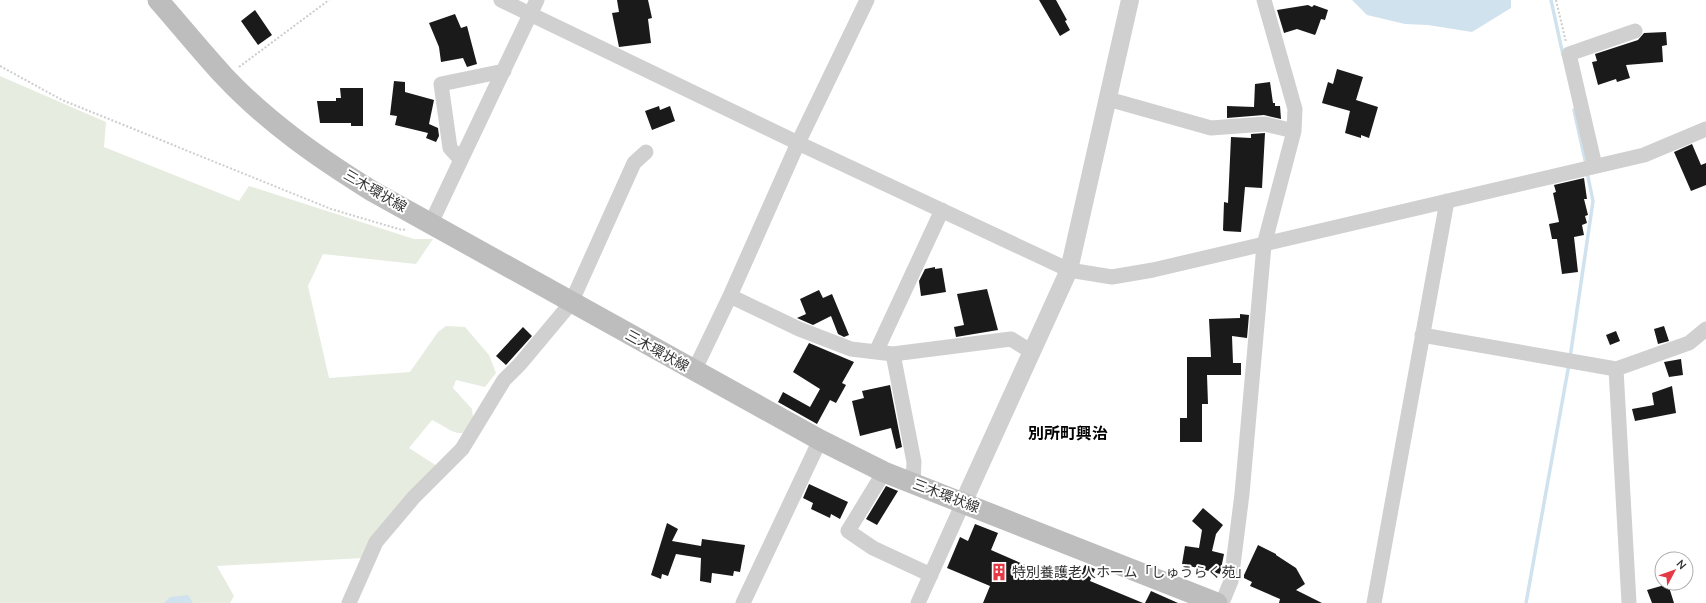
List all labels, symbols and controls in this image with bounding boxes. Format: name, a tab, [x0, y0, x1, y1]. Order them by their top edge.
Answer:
street label: 三木環状線	[340, 165, 410, 217]
street label: 三木環状線	[622, 326, 692, 376]
district label: 別所町興治	[1028, 423, 1108, 445]
street label: 三木環状線	[910, 475, 982, 517]
north arrow	[1654, 551, 1694, 591]
text: N	[1673, 557, 1690, 573]
building icon: 特別養護老人ホーム「しゅうらく苑」	[989, 562, 1009, 582]
place label: 特別養護老人ホーム「しゅうらく苑」	[1012, 563, 1250, 582]

